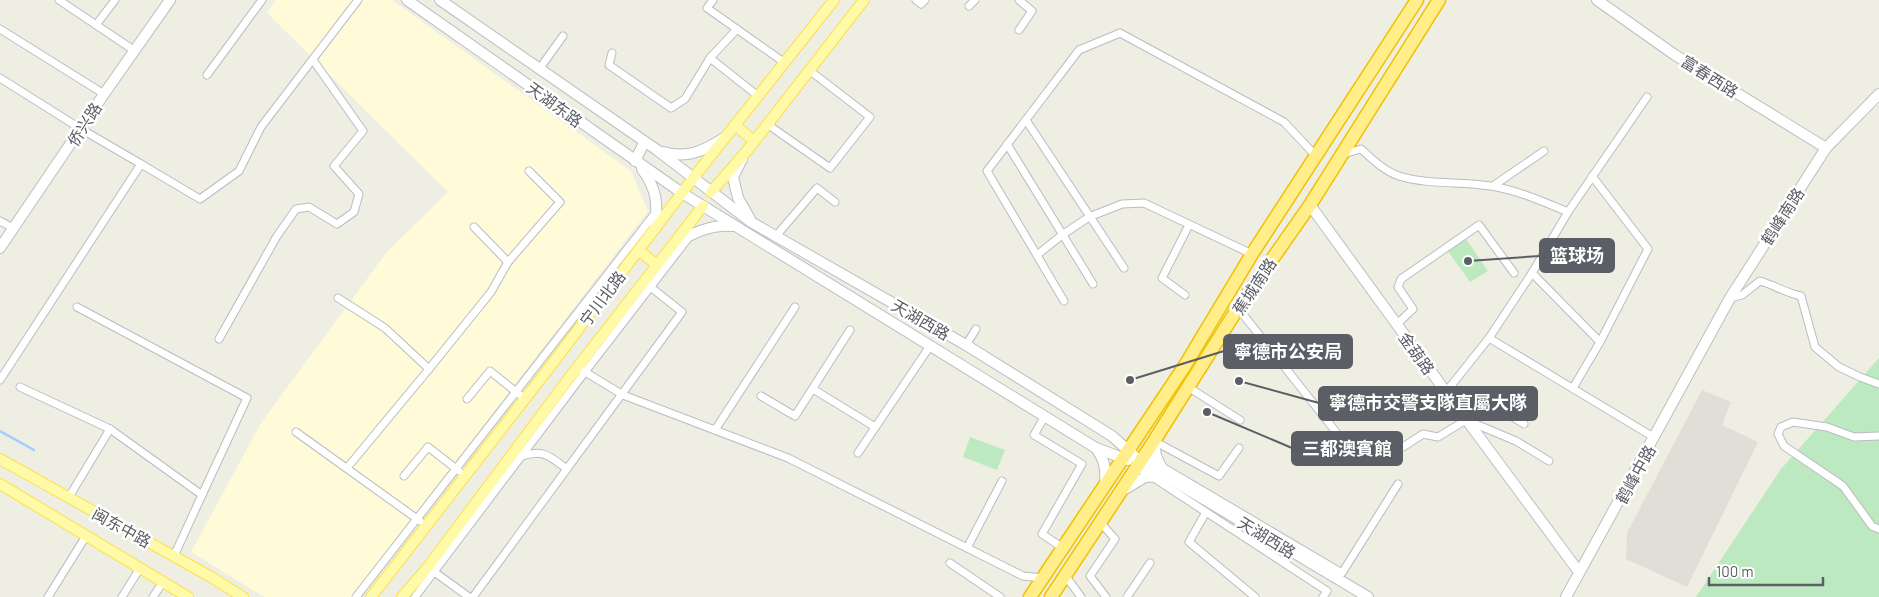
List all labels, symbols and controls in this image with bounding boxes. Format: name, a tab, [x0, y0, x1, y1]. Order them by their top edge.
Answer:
street label: 富春西路	[1678, 51, 1742, 101]
street label: 天湖东路	[524, 78, 586, 130]
street label: 侨兴路	[63, 99, 105, 149]
street label: 鹤峰南路	[1757, 184, 1807, 248]
callout: 篮球场	[1540, 239, 1614, 272]
text: 篮球场	[1550, 244, 1604, 266]
street label: 蕉城南路	[1228, 254, 1280, 318]
street label: 宁川北路	[575, 267, 629, 329]
street label: 天湖西路	[889, 295, 953, 343]
street label: 金葫路	[1395, 328, 1439, 378]
callout: 寧德市公安局	[1224, 335, 1352, 368]
text: 寧德市公安局	[1234, 340, 1342, 362]
callout: 寧德市交警支隊直屬大隊	[1319, 387, 1537, 420]
text: 寧德市交警支隊直屬大隊	[1329, 391, 1527, 413]
callout: 三都澳賓館	[1292, 432, 1402, 465]
text: 三都澳賓館	[1302, 437, 1392, 459]
street label: 鹤峰中路	[1611, 441, 1659, 507]
street label: 闽东中路	[89, 503, 155, 551]
street label: 天湖西路	[1235, 512, 1299, 562]
scale bar	[1709, 554, 1823, 586]
text: 100 m	[1716, 562, 1754, 580]

